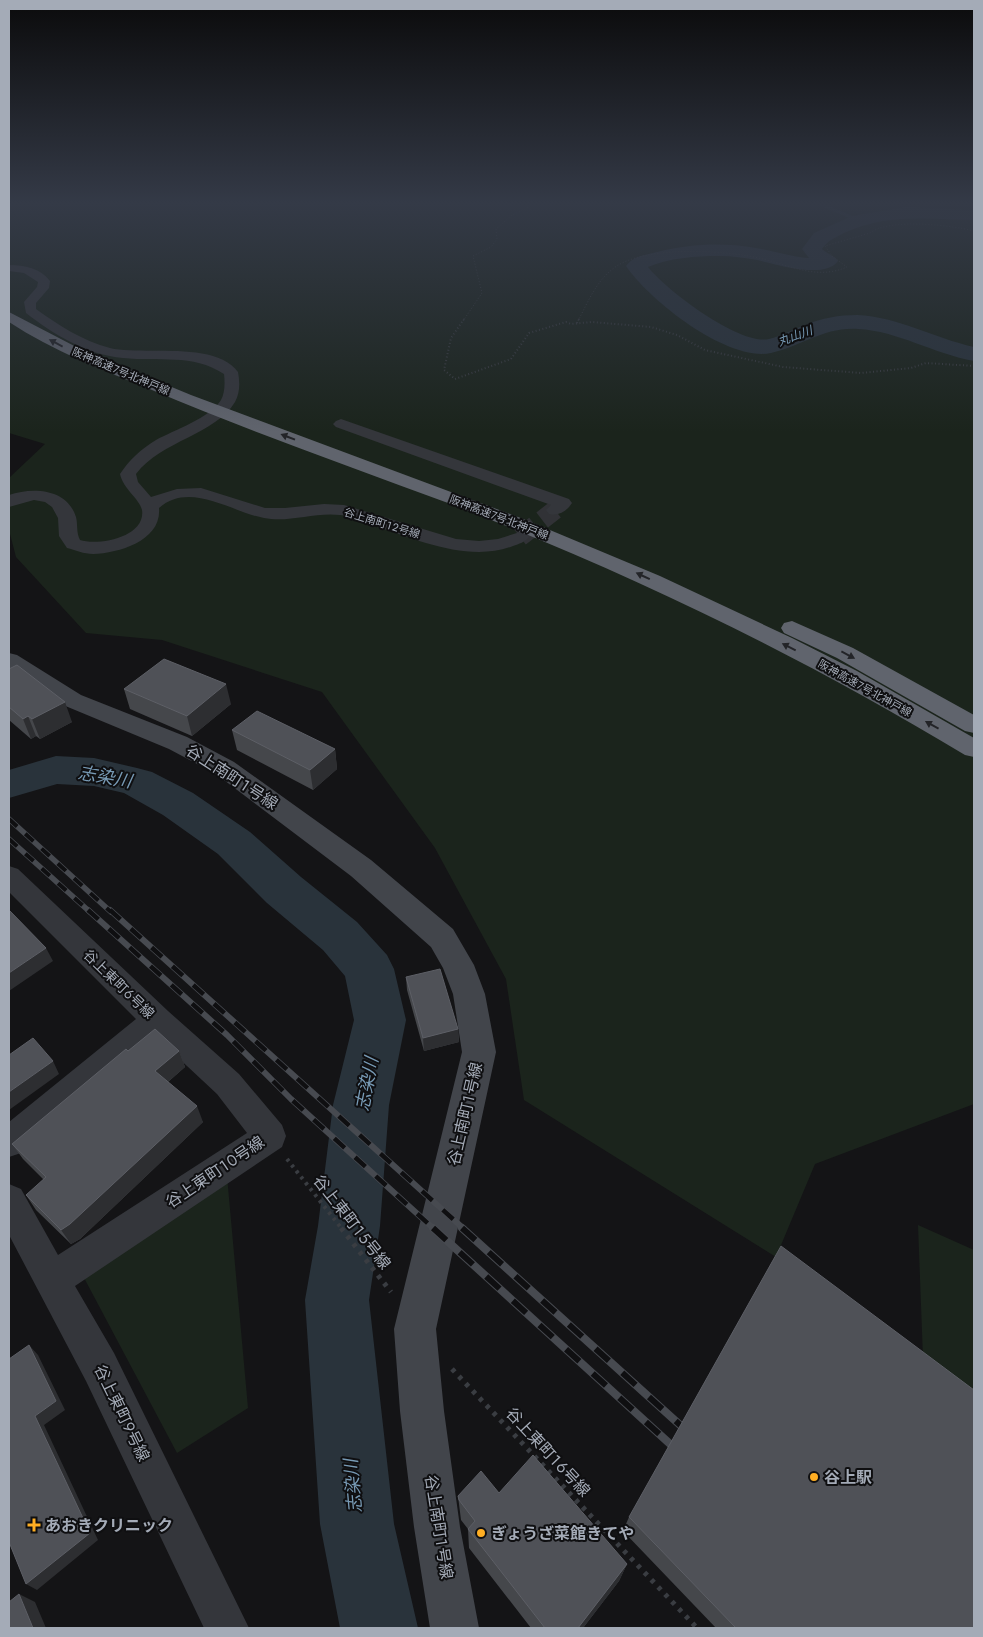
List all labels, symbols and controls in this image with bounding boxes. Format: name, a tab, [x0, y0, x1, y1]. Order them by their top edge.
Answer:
water label: 丸山川	[775, 321, 817, 351]
one-way arrow	[49, 339, 64, 347]
street label: 阪神高速7号北神戸線	[70, 343, 172, 399]
one-way arrow	[280, 433, 295, 441]
street label: 阪神高速7号北神戸線	[447, 491, 551, 543]
street label: 谷上南町１２号線	[342, 504, 422, 542]
one-way arrow	[636, 572, 650, 580]
one-way arrow	[782, 643, 797, 651]
one-way arrow	[840, 651, 855, 659]
street label: 阪神高速7号北神戸線	[815, 656, 915, 720]
one-way arrow	[925, 720, 939, 729]
street label: 谷上南町１号線	[182, 739, 282, 815]
water label: 志染川	[76, 760, 136, 795]
street label: 谷上東町６号線	[79, 945, 159, 1023]
water label: 志染川	[349, 1053, 385, 1113]
street label: 谷上南町１号線	[442, 1060, 488, 1168]
street label: 谷上東町１０号線	[161, 1130, 269, 1214]
street label: 谷上東町１５号線	[308, 1170, 396, 1274]
street label: 谷上東町９号線	[89, 1361, 155, 1465]
street label: 谷上東町１６号線	[501, 1402, 595, 1502]
water label: 志染川	[338, 1456, 368, 1514]
place label: 谷上駅	[824, 1466, 872, 1489]
marker: 谷上駅	[808, 1471, 820, 1483]
street label: 谷上南町１号線	[419, 1473, 459, 1581]
place label: あおきクリニック	[45, 1514, 173, 1537]
marker: あおきクリニック	[27, 1518, 41, 1532]
place label: ぎょうざ菜館きてや	[491, 1522, 634, 1545]
marker: ぎょうざ菜館きてや	[475, 1527, 487, 1539]

